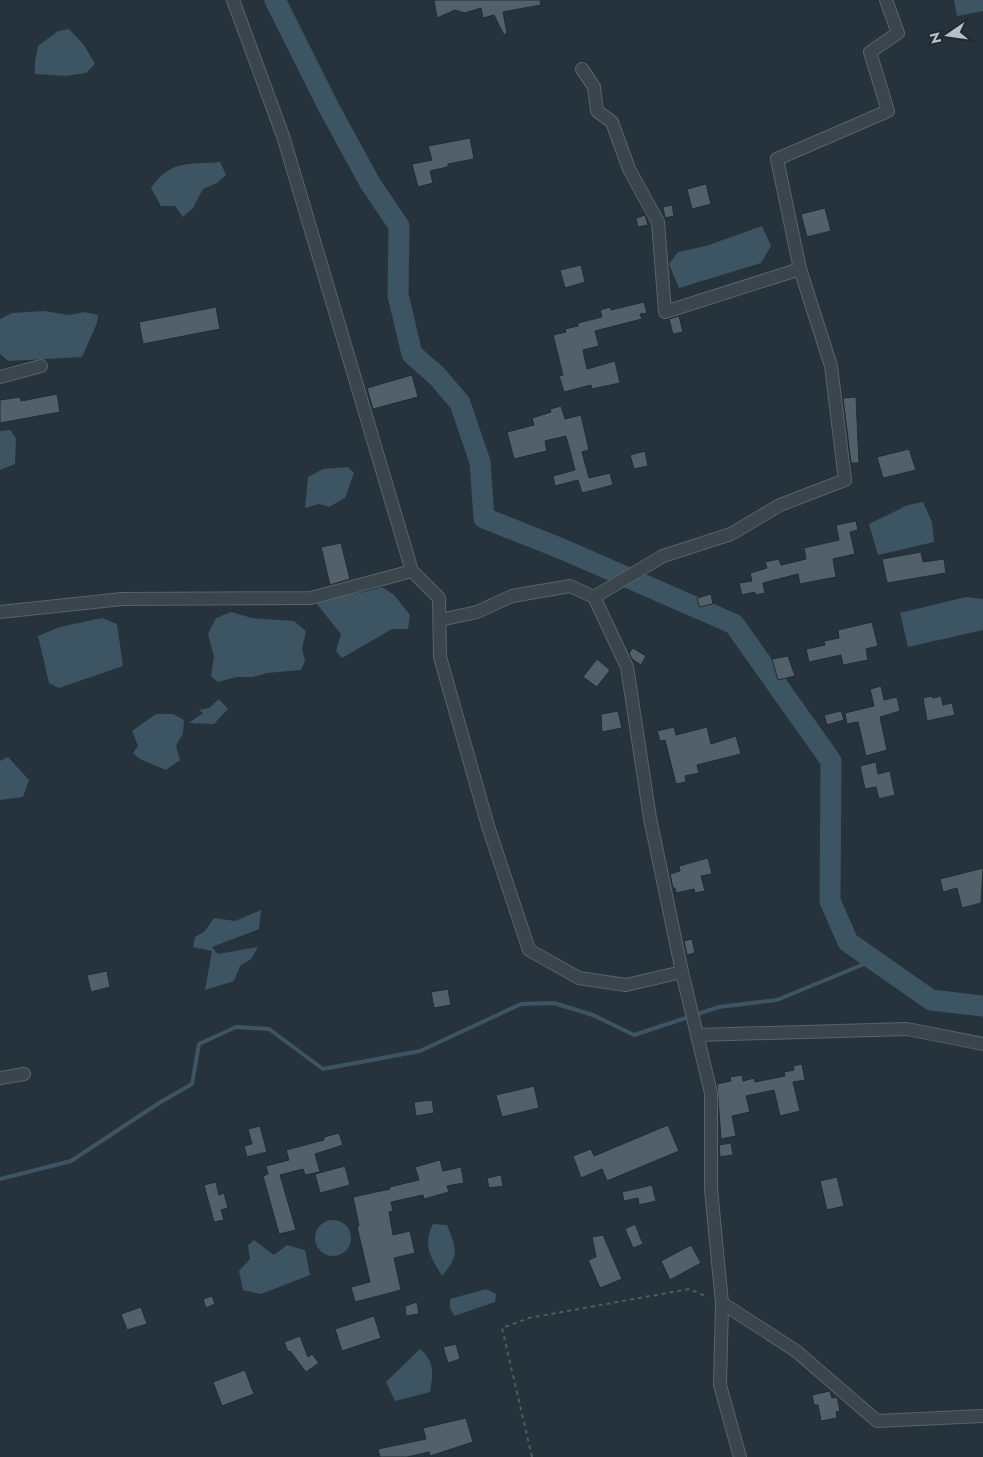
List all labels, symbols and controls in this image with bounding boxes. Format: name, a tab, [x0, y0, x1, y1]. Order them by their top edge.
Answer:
north arrow	[923, 10, 973, 60]
text: N	[924, 30, 946, 46]

